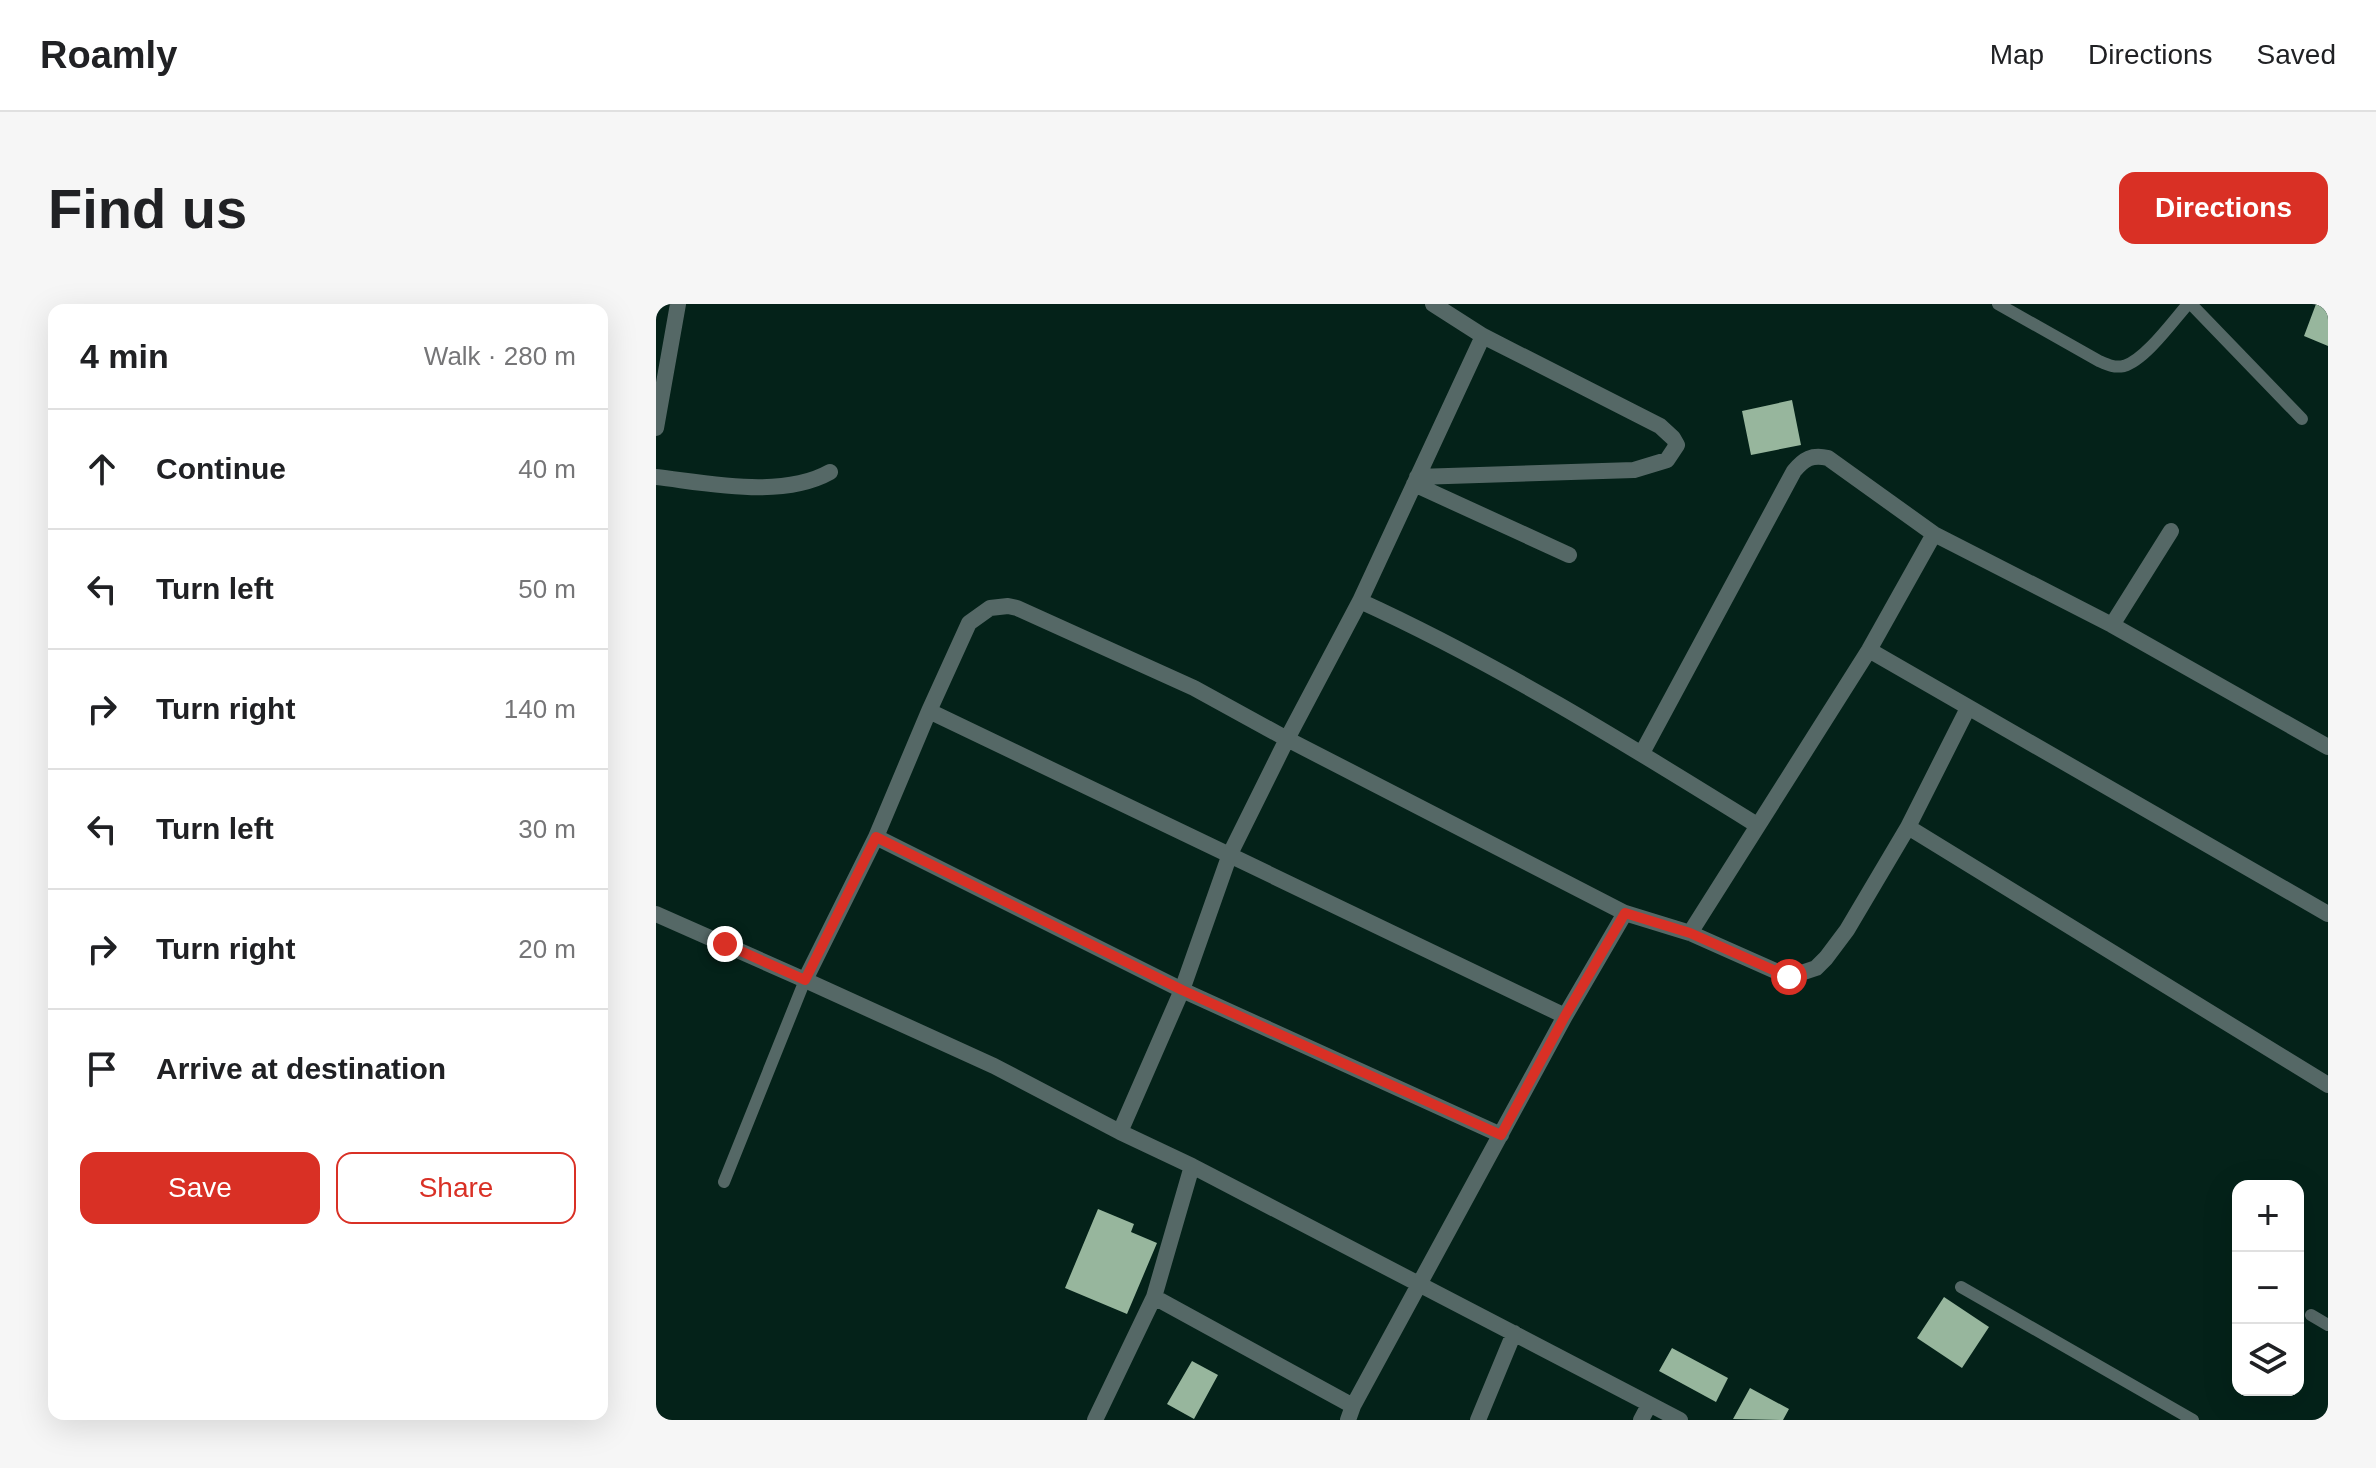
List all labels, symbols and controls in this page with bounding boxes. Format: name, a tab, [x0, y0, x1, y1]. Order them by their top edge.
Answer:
text: Roamly	[40, 34, 177, 76]
text: Map	[1990, 39, 2044, 70]
text: Directions	[2088, 39, 2213, 70]
text: Saved	[2257, 39, 2336, 70]
button: Directions	[2119, 172, 2328, 244]
text: Find us	[48, 177, 247, 240]
text: 4 min	[80, 337, 169, 375]
text: Walk · 280 m	[424, 341, 576, 371]
icon: ahead	[80, 447, 124, 491]
text: Continue	[156, 452, 286, 485]
text: 40 m	[518, 454, 576, 484]
icon: left	[80, 567, 124, 611]
text: Turn left	[156, 572, 274, 605]
text: 50 m	[518, 574, 576, 604]
icon: right	[80, 687, 124, 731]
text: Turn right	[156, 692, 295, 725]
text: 140 m	[504, 694, 576, 724]
icon: left	[80, 807, 124, 851]
text: Turn left	[156, 812, 274, 845]
text: 30 m	[518, 814, 576, 844]
route end	[707, 926, 743, 962]
icon: right	[80, 927, 124, 971]
text: Turn right	[156, 932, 295, 965]
text: 20 m	[518, 934, 576, 964]
route start	[1771, 959, 1807, 995]
icon: arrive	[80, 1047, 124, 1091]
text: Arrive at destination	[156, 1052, 446, 1085]
button: Save	[80, 1152, 320, 1224]
button: Share	[336, 1152, 576, 1224]
map controls	[2232, 1180, 2304, 1396]
button: +	[2232, 1180, 2304, 1252]
button: −	[2232, 1252, 2304, 1324]
button: layers	[2232, 1324, 2304, 1396]

